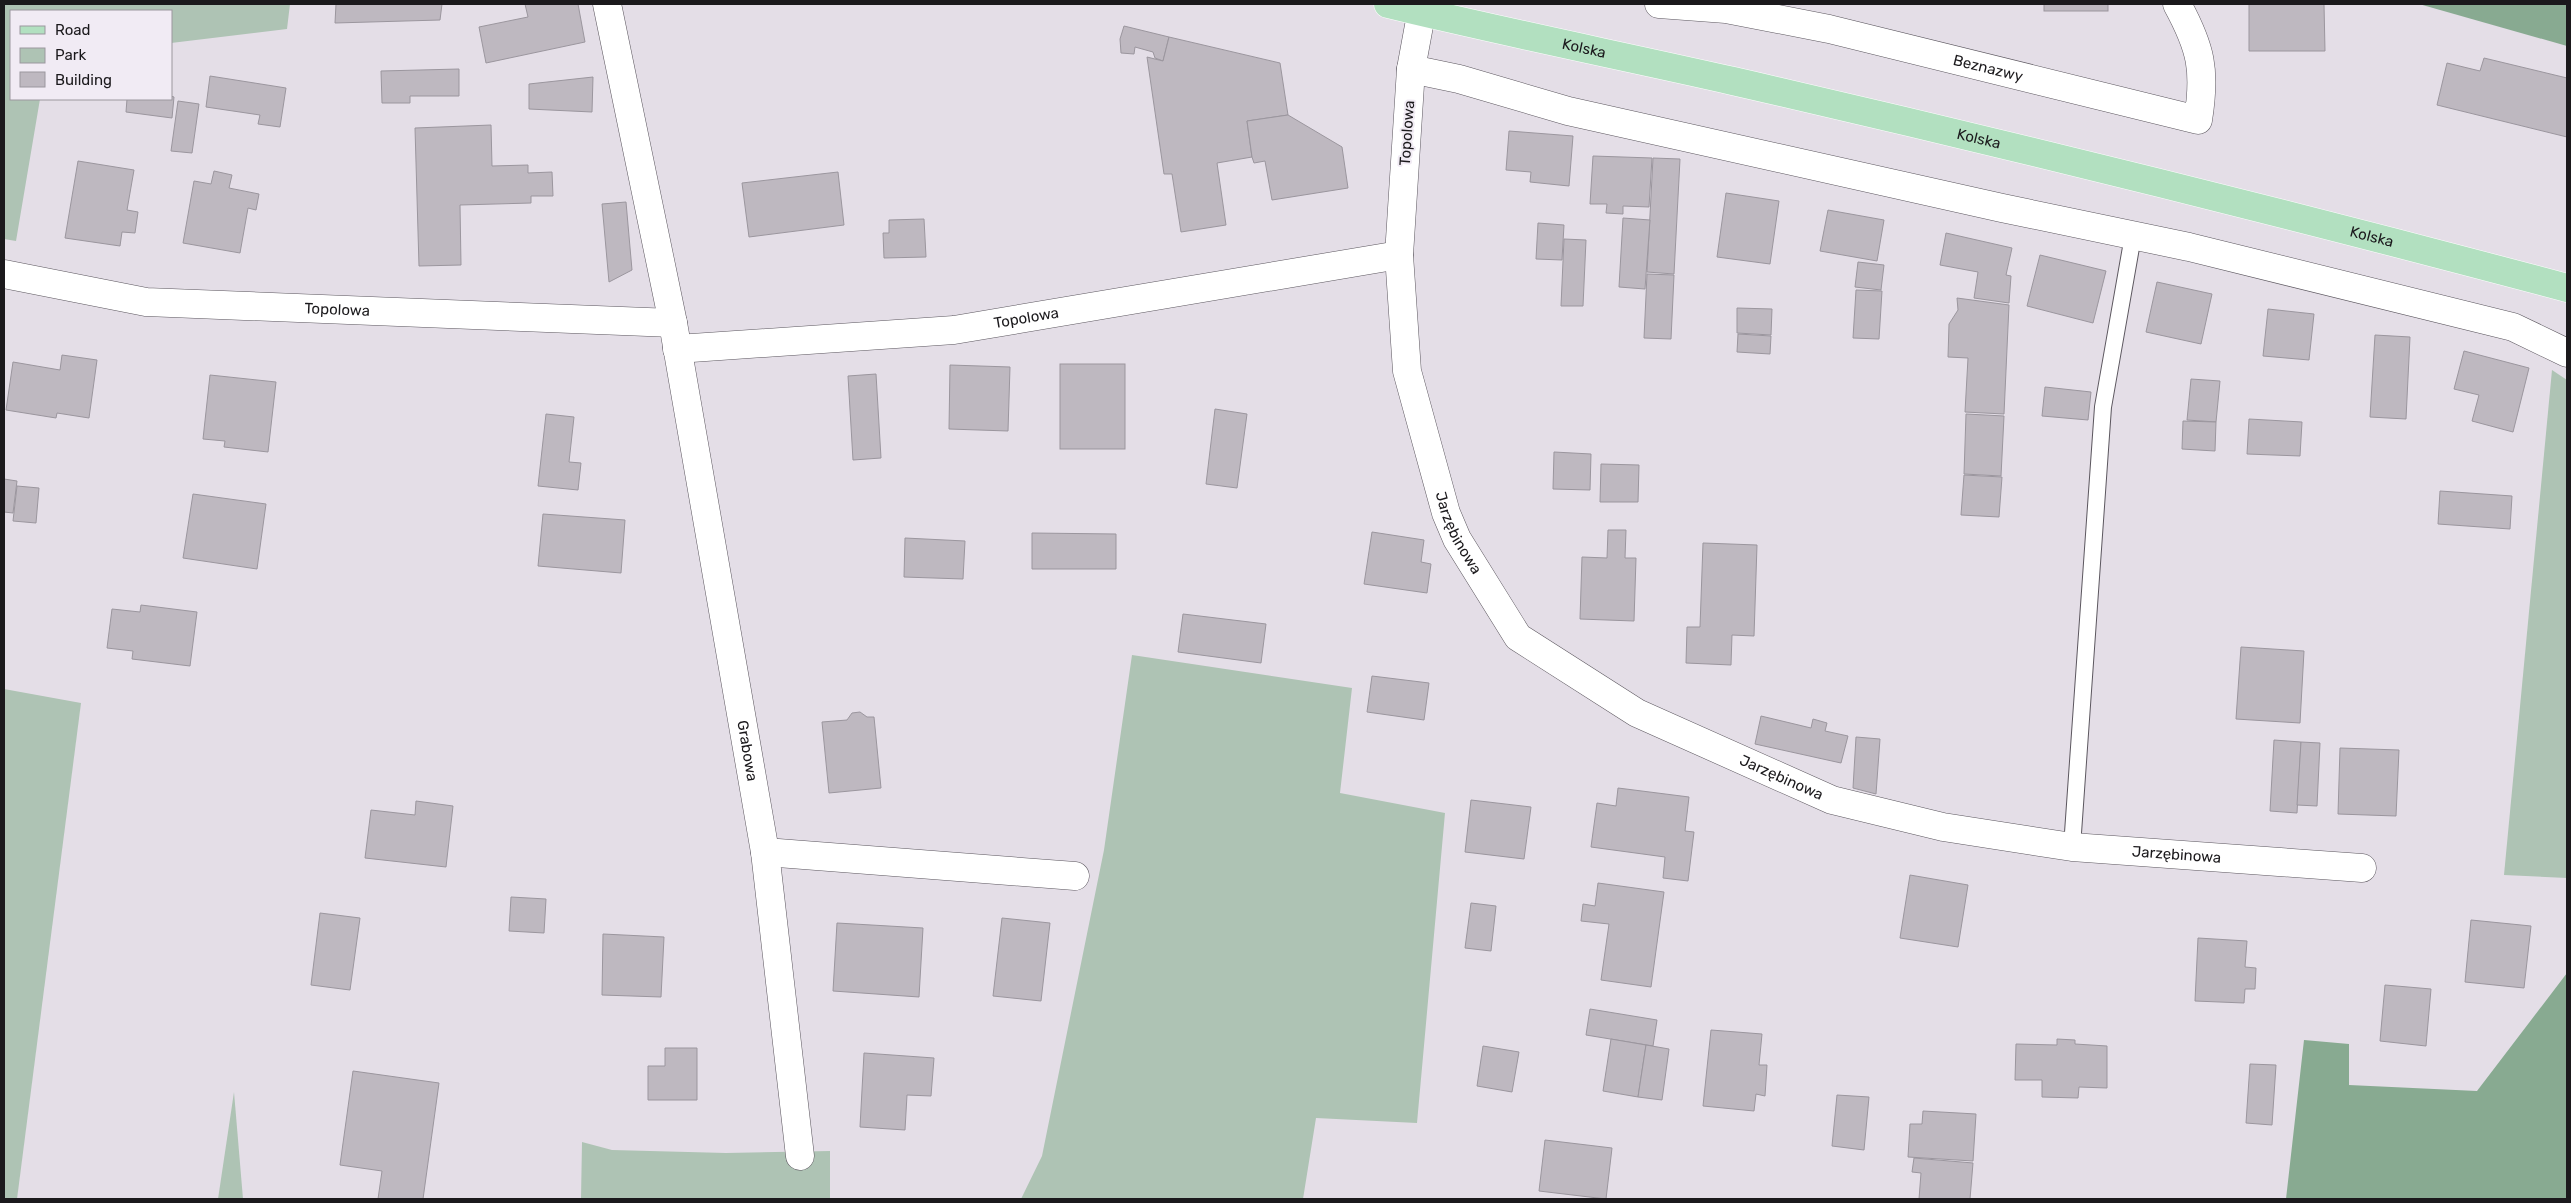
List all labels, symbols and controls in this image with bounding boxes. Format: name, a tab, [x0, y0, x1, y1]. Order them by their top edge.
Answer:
legend	[10, 10, 172, 100]
text: Road	[55, 21, 91, 39]
street label: Kolska	[1560, 35, 1608, 62]
text: Park	[55, 46, 86, 64]
street label: Beznazwy	[1951, 51, 2025, 86]
text: Building	[55, 71, 112, 89]
street label: Topolowa	[1396, 100, 1418, 166]
street label: Kolska	[1955, 125, 2002, 153]
street label: Kolska	[2348, 222, 2396, 251]
street label: Topolowa	[304, 299, 370, 320]
street label: Topolowa	[992, 303, 1060, 332]
street label: Jarzębinowa	[1432, 490, 1486, 577]
street label: Grabowa	[733, 719, 762, 783]
street label: Jarzębinowa	[1737, 751, 1826, 804]
street label: Jarzębinowa	[2131, 842, 2222, 867]

